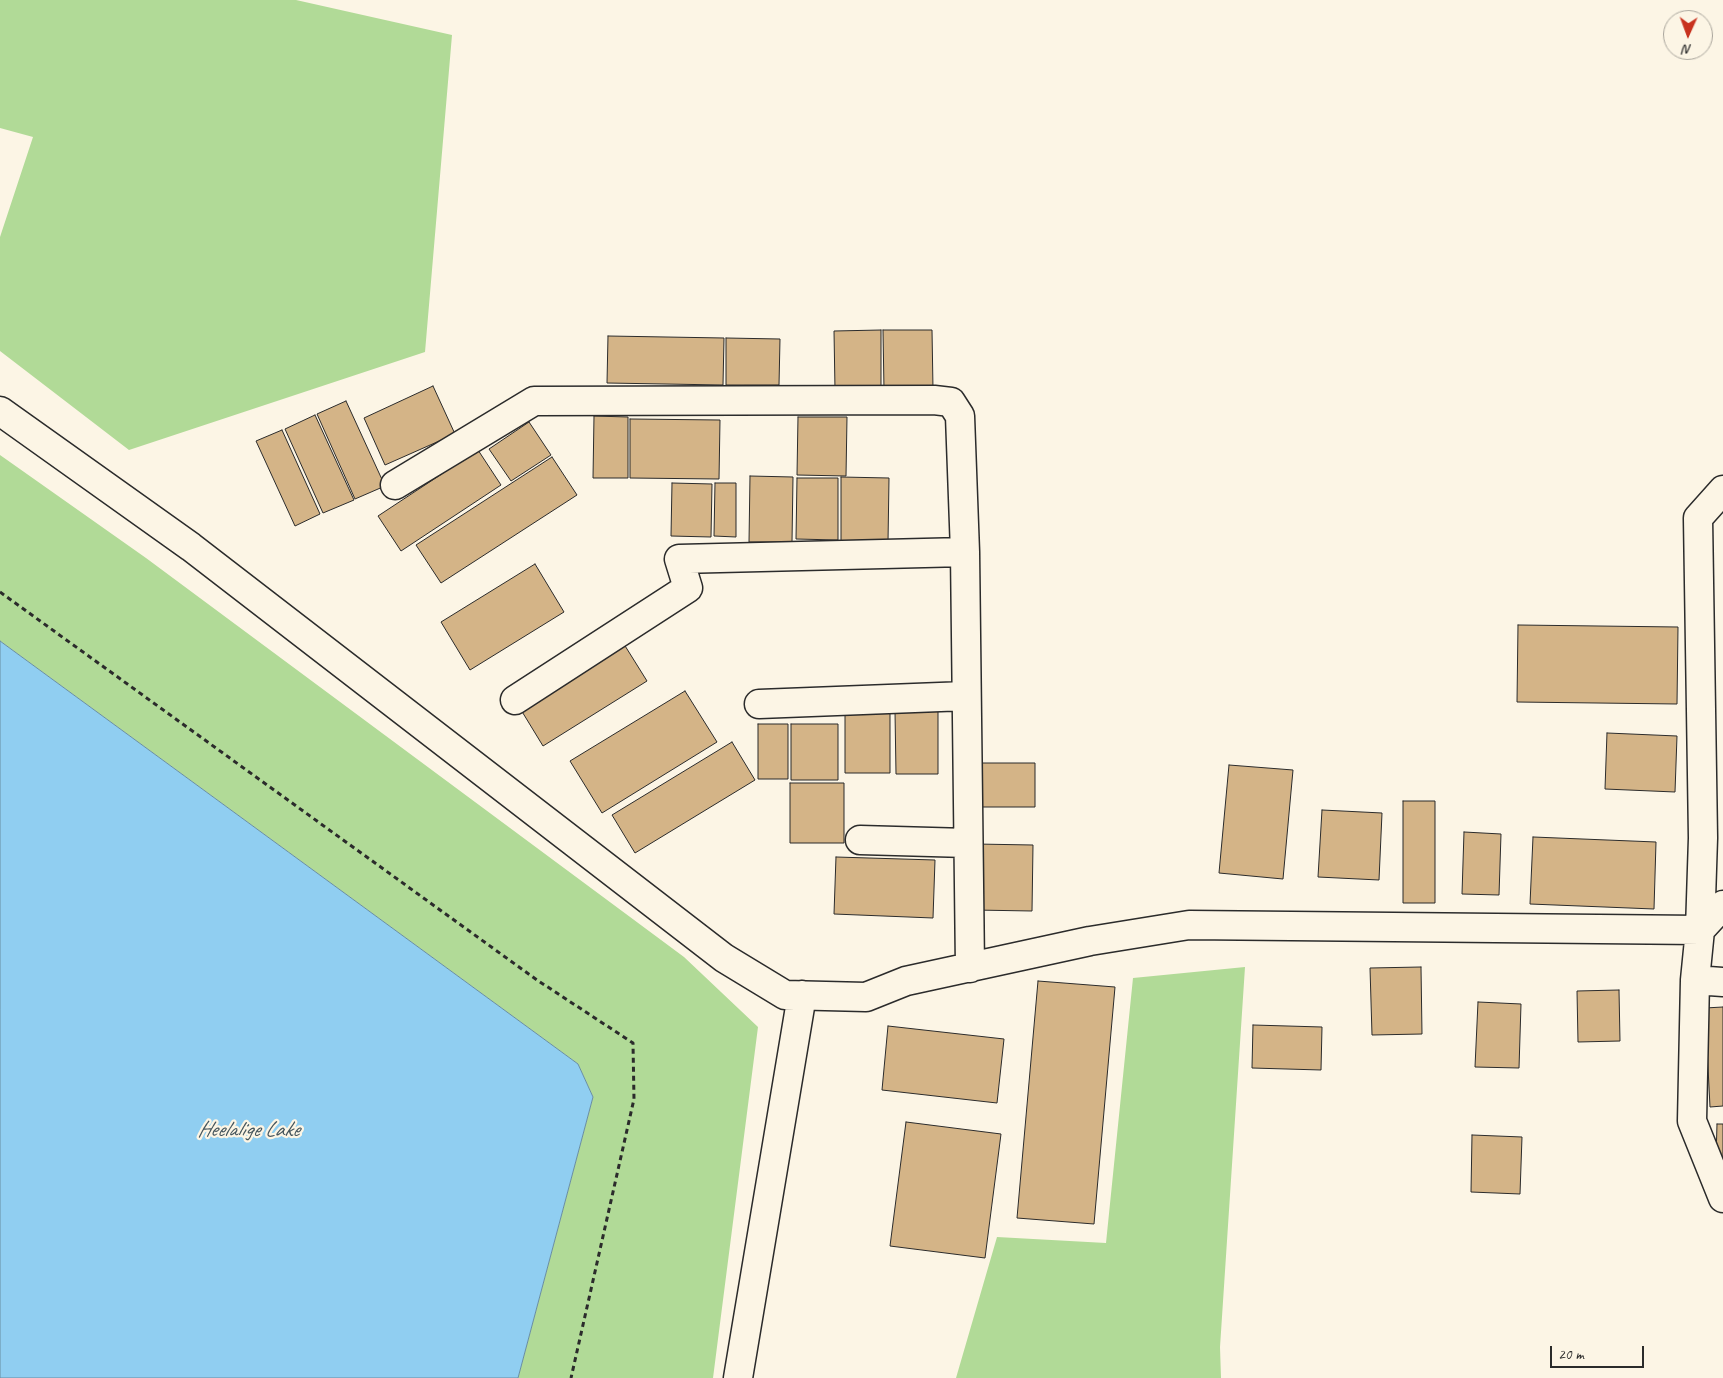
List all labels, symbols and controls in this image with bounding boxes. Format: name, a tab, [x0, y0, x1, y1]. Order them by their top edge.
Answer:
north arrow	[1663, 10, 1713, 60]
text: N	[1683, 41, 1692, 58]
water label: Heelalige Lake	[197, 1117, 299, 1143]
scale bar	[1553, 1336, 1647, 1368]
text: 20 m	[1558, 1345, 1584, 1364]

